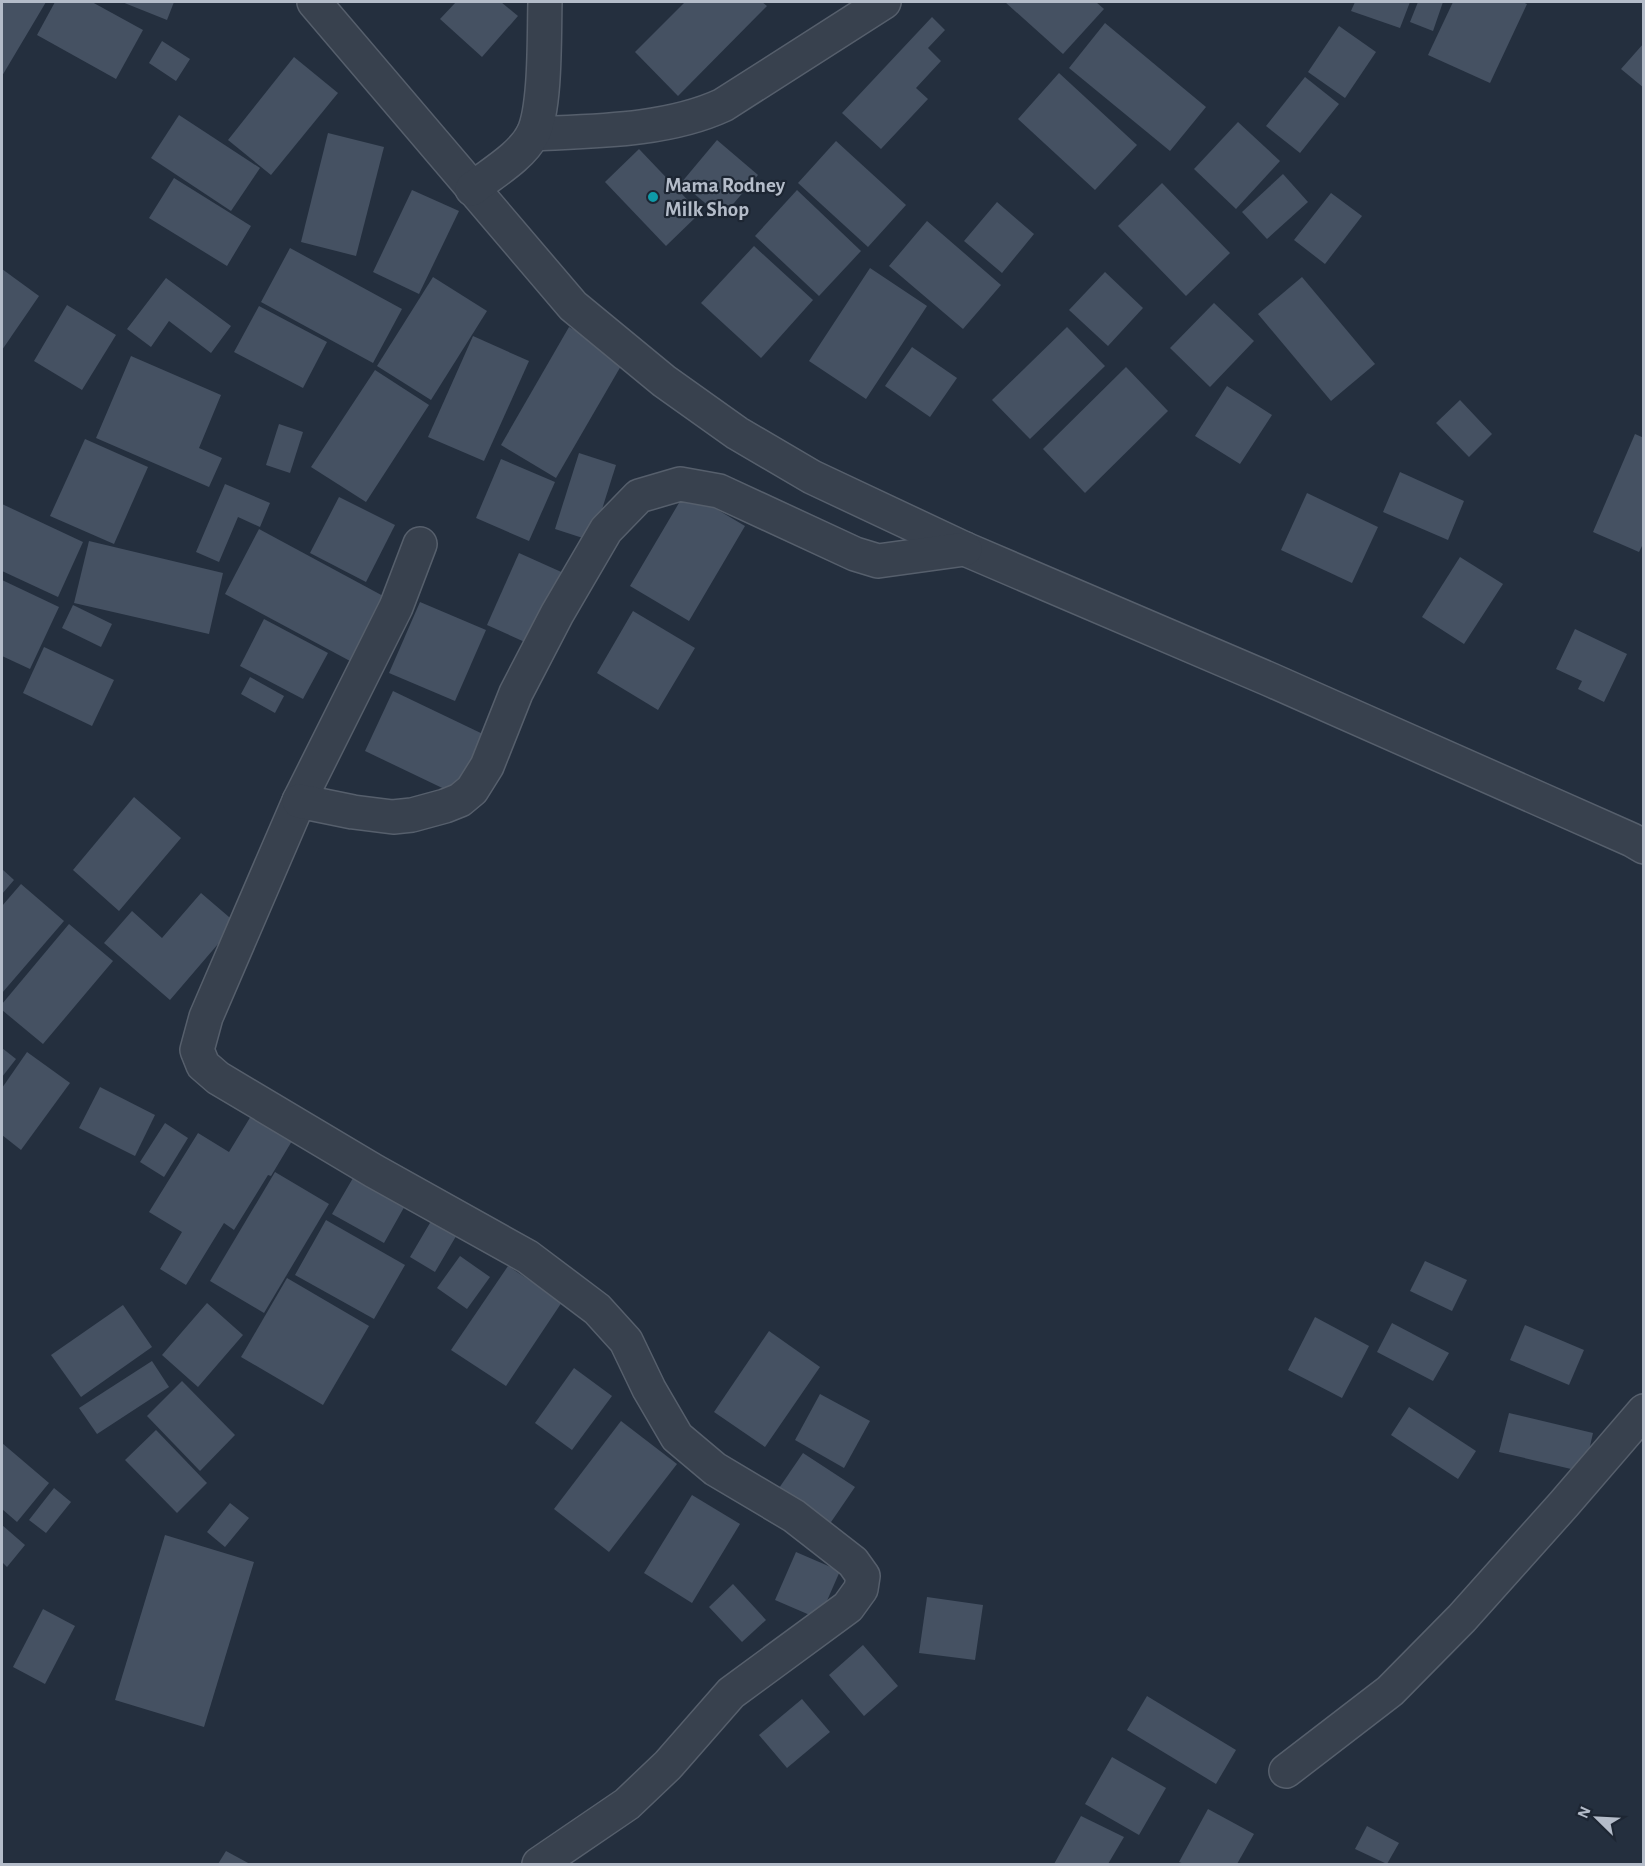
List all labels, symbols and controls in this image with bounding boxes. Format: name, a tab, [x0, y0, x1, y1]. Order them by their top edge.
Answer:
place label: Mama Rodney Milk Shop	[665, 175, 786, 220]
marker: Mama Rodney Milk Shop	[646, 190, 660, 204]
north arrow	[1567, 1788, 1627, 1848]
text: N	[1575, 1804, 1594, 1821]

